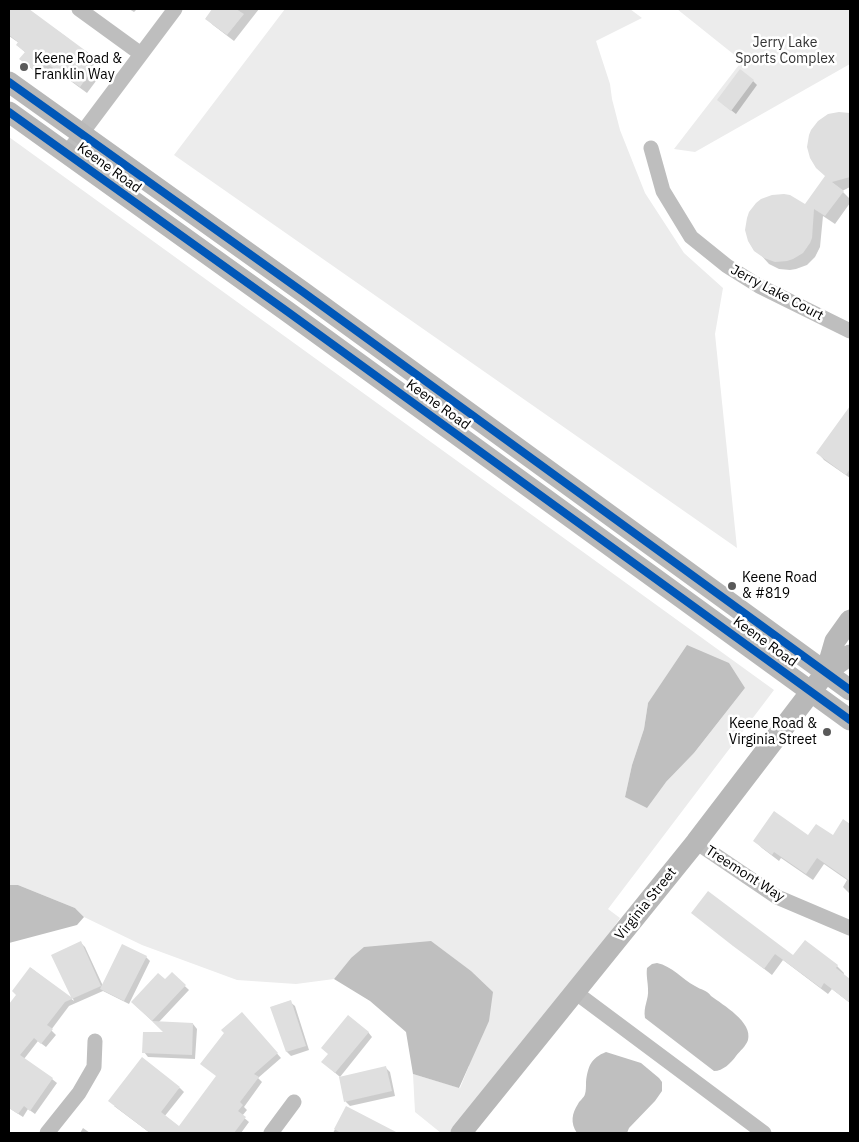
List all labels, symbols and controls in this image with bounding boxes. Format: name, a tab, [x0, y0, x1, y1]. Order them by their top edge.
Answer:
park label: Jerry Lake Sports Complex	[735, 35, 835, 68]
place label: Keene Road & Franklin Way	[34, 51, 122, 84]
marker: Keene Road & Franklin Way	[18, 61, 30, 73]
street label: Keene Road	[74, 139, 144, 197]
street label: Jerry Lake Court	[728, 261, 826, 325]
street label: Keene Road	[403, 376, 473, 434]
place label: Keene Road & #819	[742, 570, 817, 602]
marker: Keene Road & #819	[726, 580, 738, 592]
street label: Keene Road	[730, 613, 800, 671]
place label: Keene Road & Virginia Street	[729, 716, 817, 749]
marker: Keene Road & Virginia Street	[821, 726, 833, 738]
street label: Treemont Way	[702, 842, 788, 906]
street label: Virginia Street	[612, 864, 680, 944]

